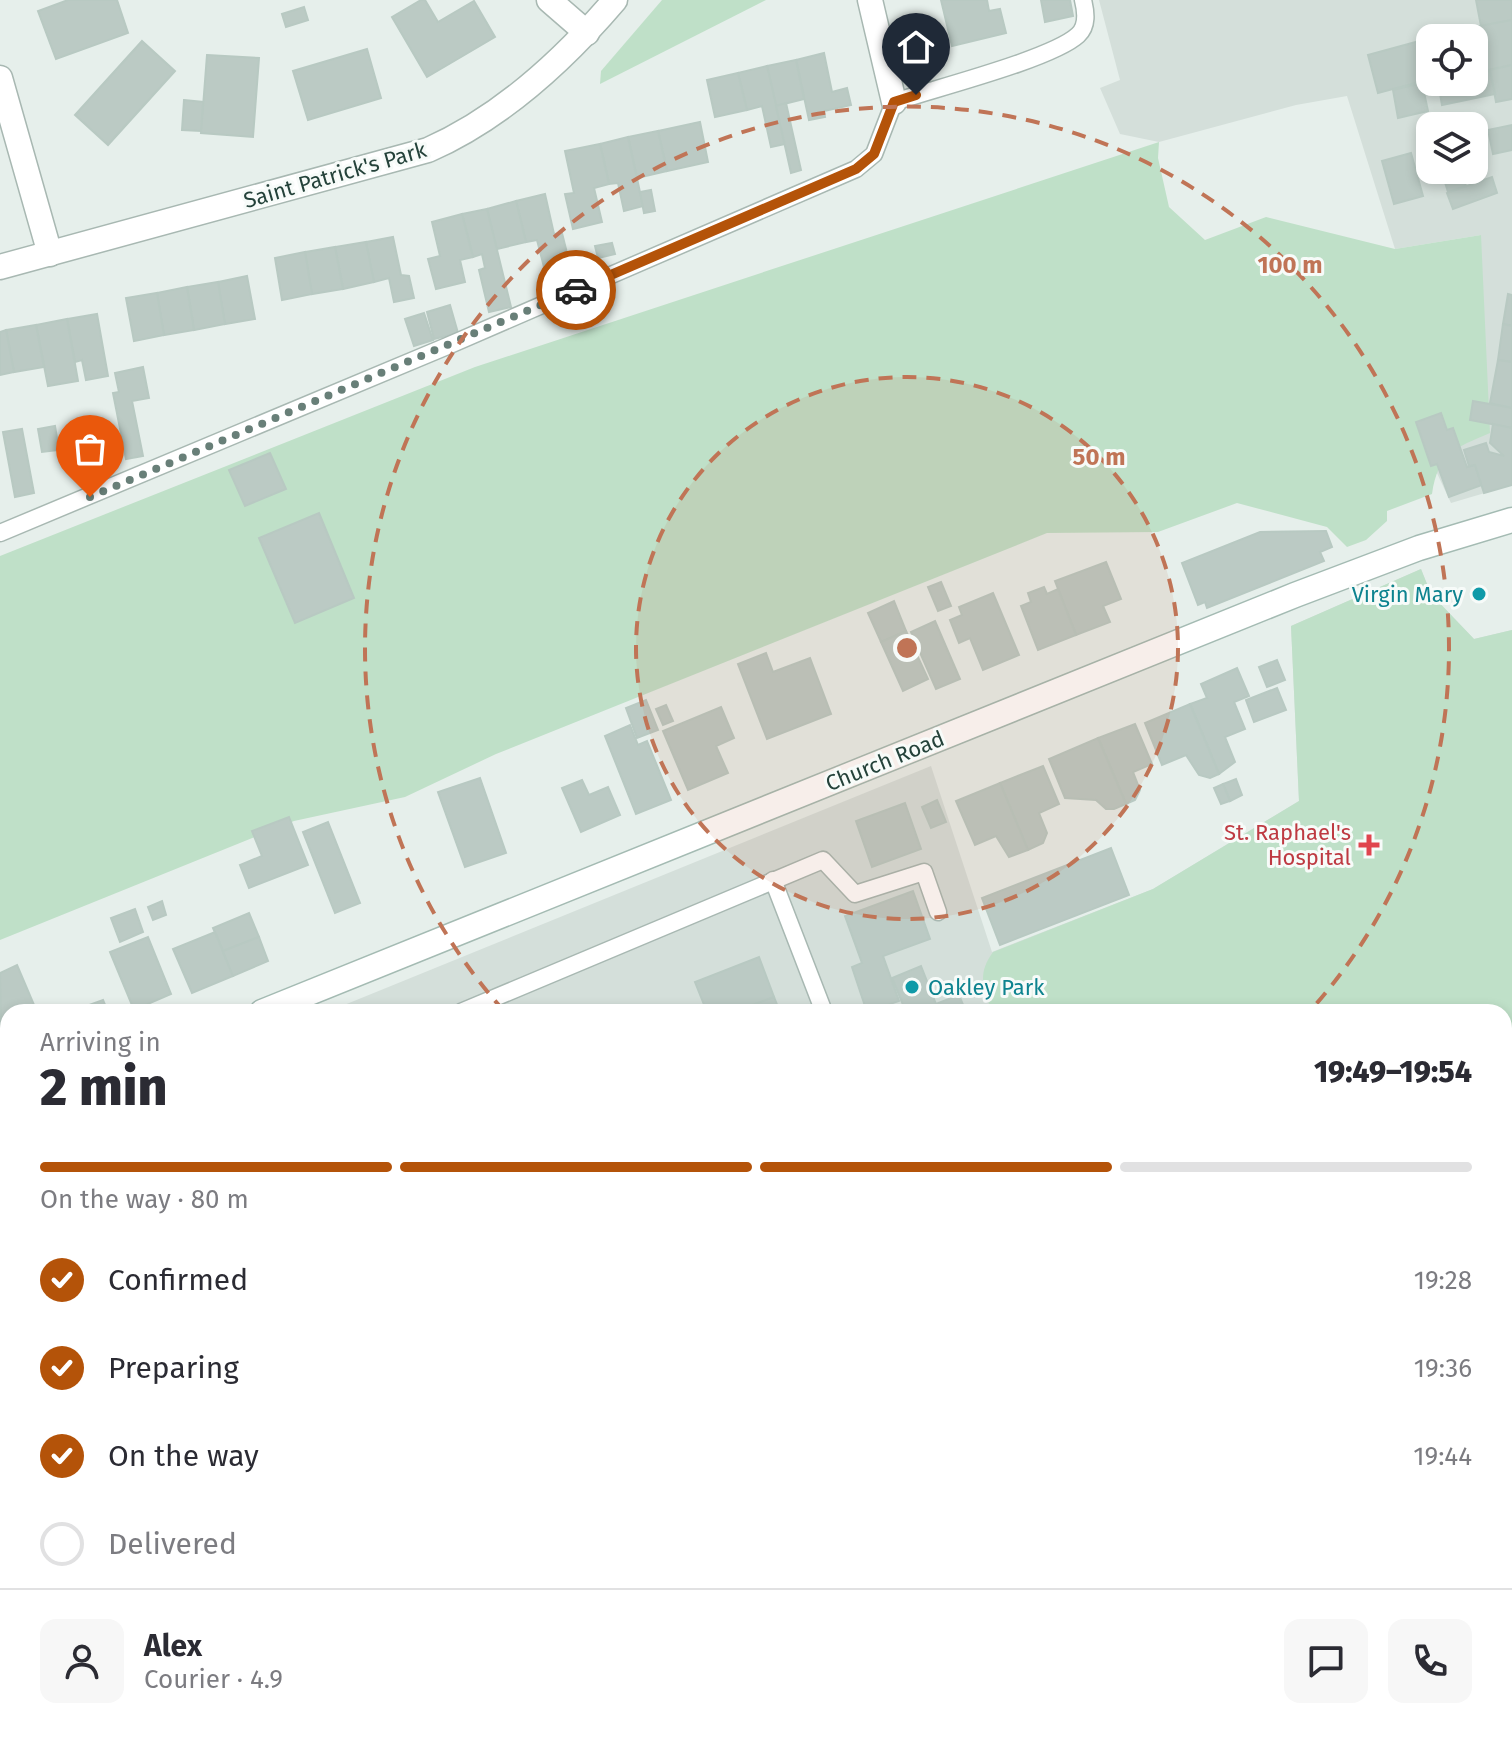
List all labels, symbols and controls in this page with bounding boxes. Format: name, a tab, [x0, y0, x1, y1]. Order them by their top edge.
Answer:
pin	[882, 13, 950, 95]
map controls	[1416, 24, 1488, 184]
button: locate	[1416, 24, 1488, 96]
icon: home	[894, 25, 938, 69]
button: layers	[1416, 112, 1488, 184]
street label: Saint Patrick's Park	[241, 136, 430, 214]
courier	[536, 250, 616, 330]
text: 100 m	[1257, 251, 1323, 279]
icon: car	[554, 268, 598, 312]
pin	[56, 415, 124, 497]
icon: bag	[68, 427, 112, 471]
text: 50 m	[1073, 443, 1125, 471]
place label: Virgin Mary	[1352, 581, 1463, 608]
marker: Virgin Mary	[1470, 585, 1488, 603]
centre of rings	[893, 634, 921, 662]
street label: Church Road	[822, 725, 948, 797]
place label: St. Raphael's Hospital	[1224, 819, 1351, 871]
marker: St. Raphael's Hospital	[1358, 834, 1380, 856]
place label: Oakley Park	[928, 974, 1045, 1001]
marker: Oakley Park	[903, 978, 921, 996]
text: Arriving in	[40, 1027, 161, 1058]
text: 19:49–19:54	[1314, 1054, 1472, 1090]
text: 2 min	[40, 1056, 167, 1119]
text: On the way · 80 m	[40, 1184, 249, 1215]
icon: check	[40, 1258, 84, 1302]
text: Confirmed	[108, 1262, 248, 1298]
text: 19:28	[1414, 1265, 1472, 1296]
icon: check	[40, 1346, 84, 1390]
text: Preparing	[108, 1350, 239, 1386]
text: 19:36	[1414, 1353, 1472, 1384]
icon: check	[40, 1434, 84, 1478]
text: On the way	[108, 1438, 259, 1474]
text: 19:44	[1413, 1441, 1472, 1472]
text: Delivered	[108, 1526, 237, 1562]
button: person	[40, 1619, 124, 1703]
button: chat	[1284, 1619, 1368, 1703]
button: phone	[1388, 1619, 1472, 1703]
text: Alex	[144, 1628, 202, 1664]
text: Courier · 4.9	[144, 1664, 283, 1695]

